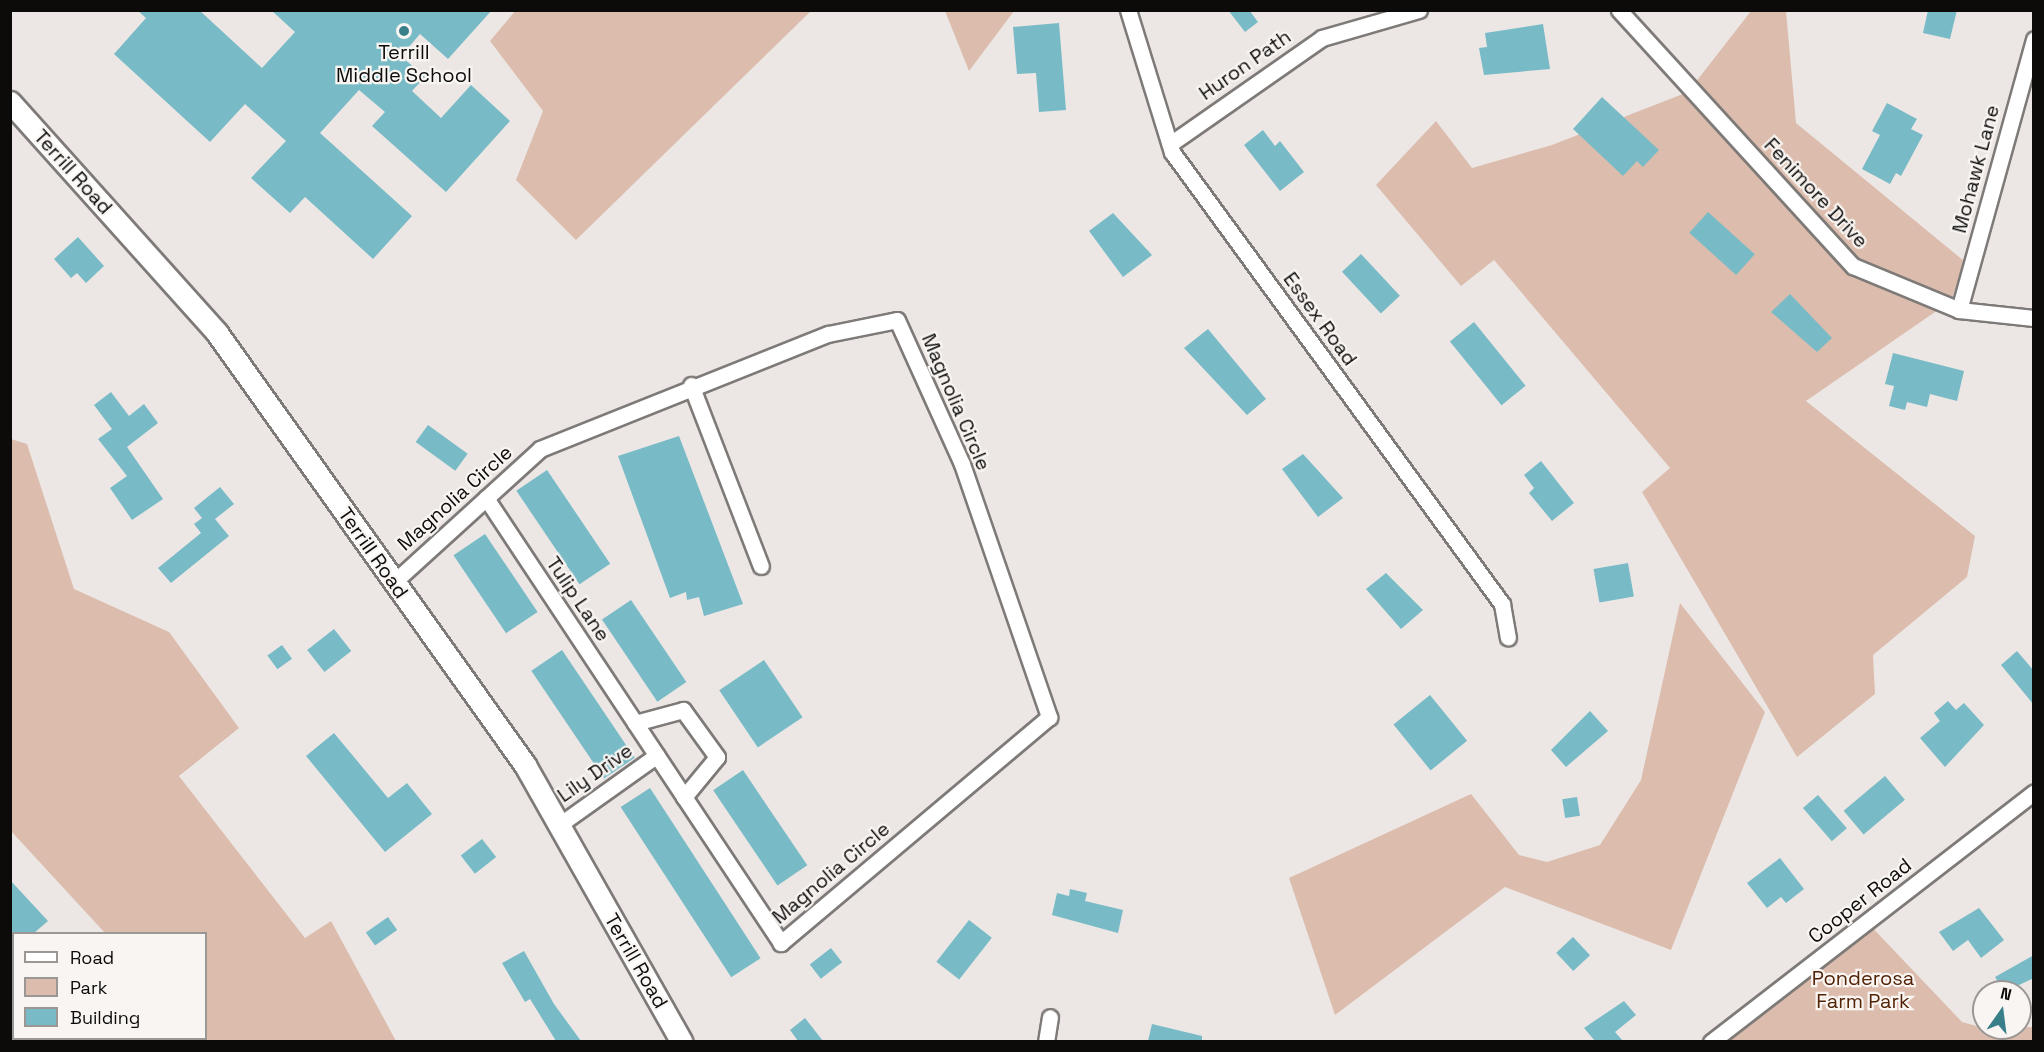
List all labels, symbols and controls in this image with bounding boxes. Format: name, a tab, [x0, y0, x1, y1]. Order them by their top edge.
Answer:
marker: Terrill Middle School	[397, 24, 411, 38]
street label: Huron Path	[1195, 25, 1295, 105]
place label: Terrill Middle School	[336, 41, 472, 88]
street label: Mohawk Lane	[1947, 102, 2005, 236]
street label: Terrill Road	[29, 125, 117, 219]
street label: Fenimore Drive	[1759, 133, 1873, 253]
street label: Essex Road	[1278, 268, 1362, 370]
street label: Magnolia Circle	[916, 330, 996, 474]
street label: Magnolia Circle	[393, 440, 517, 556]
street label: Terrill Road	[333, 503, 413, 603]
street label: Tulip Lane	[541, 552, 615, 646]
street label: Lily Drive	[553, 739, 637, 807]
street label: Magnolia Circle	[767, 817, 895, 929]
street label: Cooper Road	[1804, 853, 1916, 949]
street label: Terrill Road	[599, 909, 673, 1013]
legend	[12, 932, 207, 1040]
text: Road	[70, 946, 114, 969]
park label: Ponderosa Farm Park	[1812, 967, 1914, 1014]
text: Park	[70, 976, 107, 999]
north arrow	[1972, 980, 2032, 1040]
text: N	[1998, 983, 2014, 1005]
text: Building	[70, 1006, 140, 1029]

